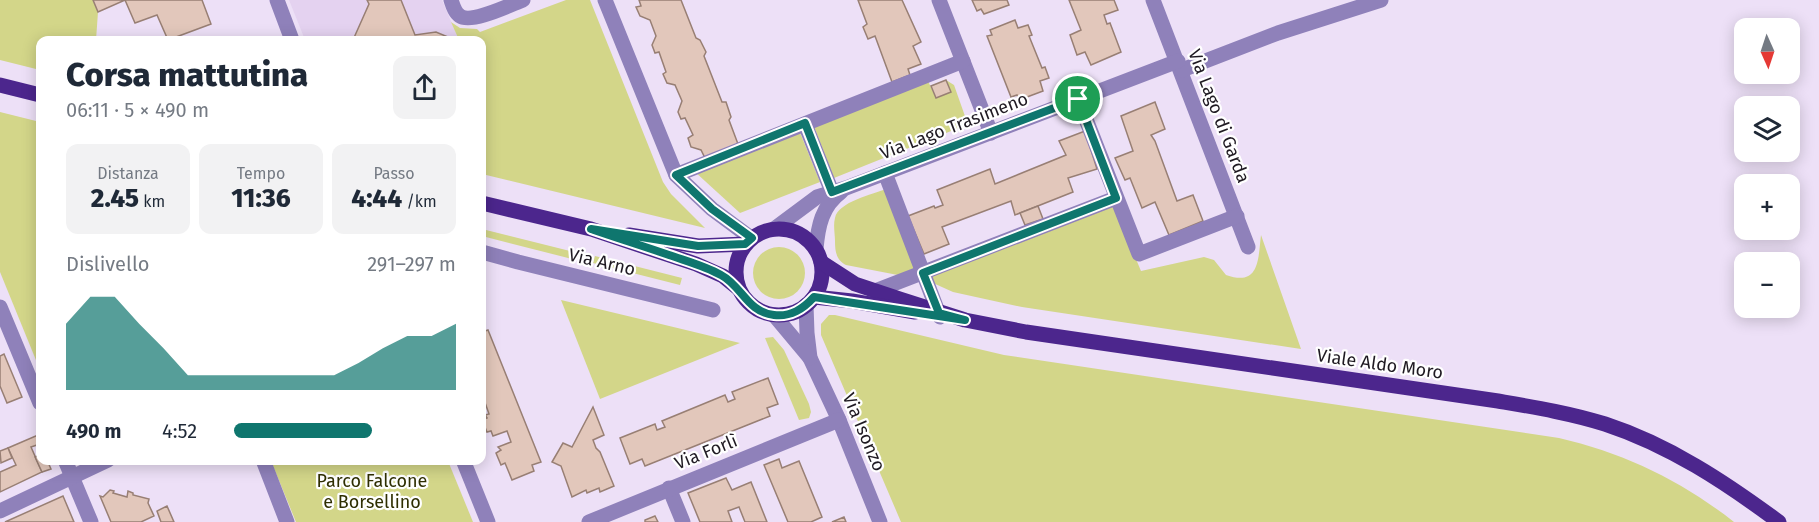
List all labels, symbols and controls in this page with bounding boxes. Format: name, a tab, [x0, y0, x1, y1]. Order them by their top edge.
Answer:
north arrow	[1734, 18, 1800, 84]
map controls	[1734, 18, 1800, 318]
street label: Via Lago di Garda	[1183, 46, 1255, 186]
text: Corsa mattutina	[66, 55, 308, 95]
button: share	[393, 56, 456, 119]
pin	[1052, 73, 1103, 124]
icon: arrive	[1061, 82, 1094, 115]
street label: Via Lago Trasimeno	[877, 88, 1031, 164]
button: layers	[1734, 96, 1800, 162]
text: 06:11 · 5 × 490 m	[66, 98, 209, 122]
text: Distanza	[97, 164, 159, 183]
text: Tempo	[237, 164, 285, 183]
text: Passo	[373, 164, 415, 183]
button: +	[1734, 174, 1800, 240]
text: 2.45	[91, 183, 139, 214]
text: 11:36	[231, 183, 291, 214]
text: 4:44	[351, 183, 402, 214]
text: km	[139, 192, 165, 211]
text: /km	[402, 192, 437, 211]
street label: Via Arno	[566, 244, 638, 280]
text: Dislivello	[66, 252, 149, 276]
text: 291–297 m	[367, 252, 456, 276]
button: −	[1734, 252, 1800, 318]
street label: Viale Aldo Moro	[1315, 344, 1445, 384]
street label: Via Isonzo	[838, 390, 890, 474]
text: 490 m	[66, 419, 121, 443]
text: 4:52	[162, 419, 197, 443]
street label: Via Forlì	[671, 430, 741, 474]
park label: Parco Falcone e Borsellino	[317, 470, 427, 513]

